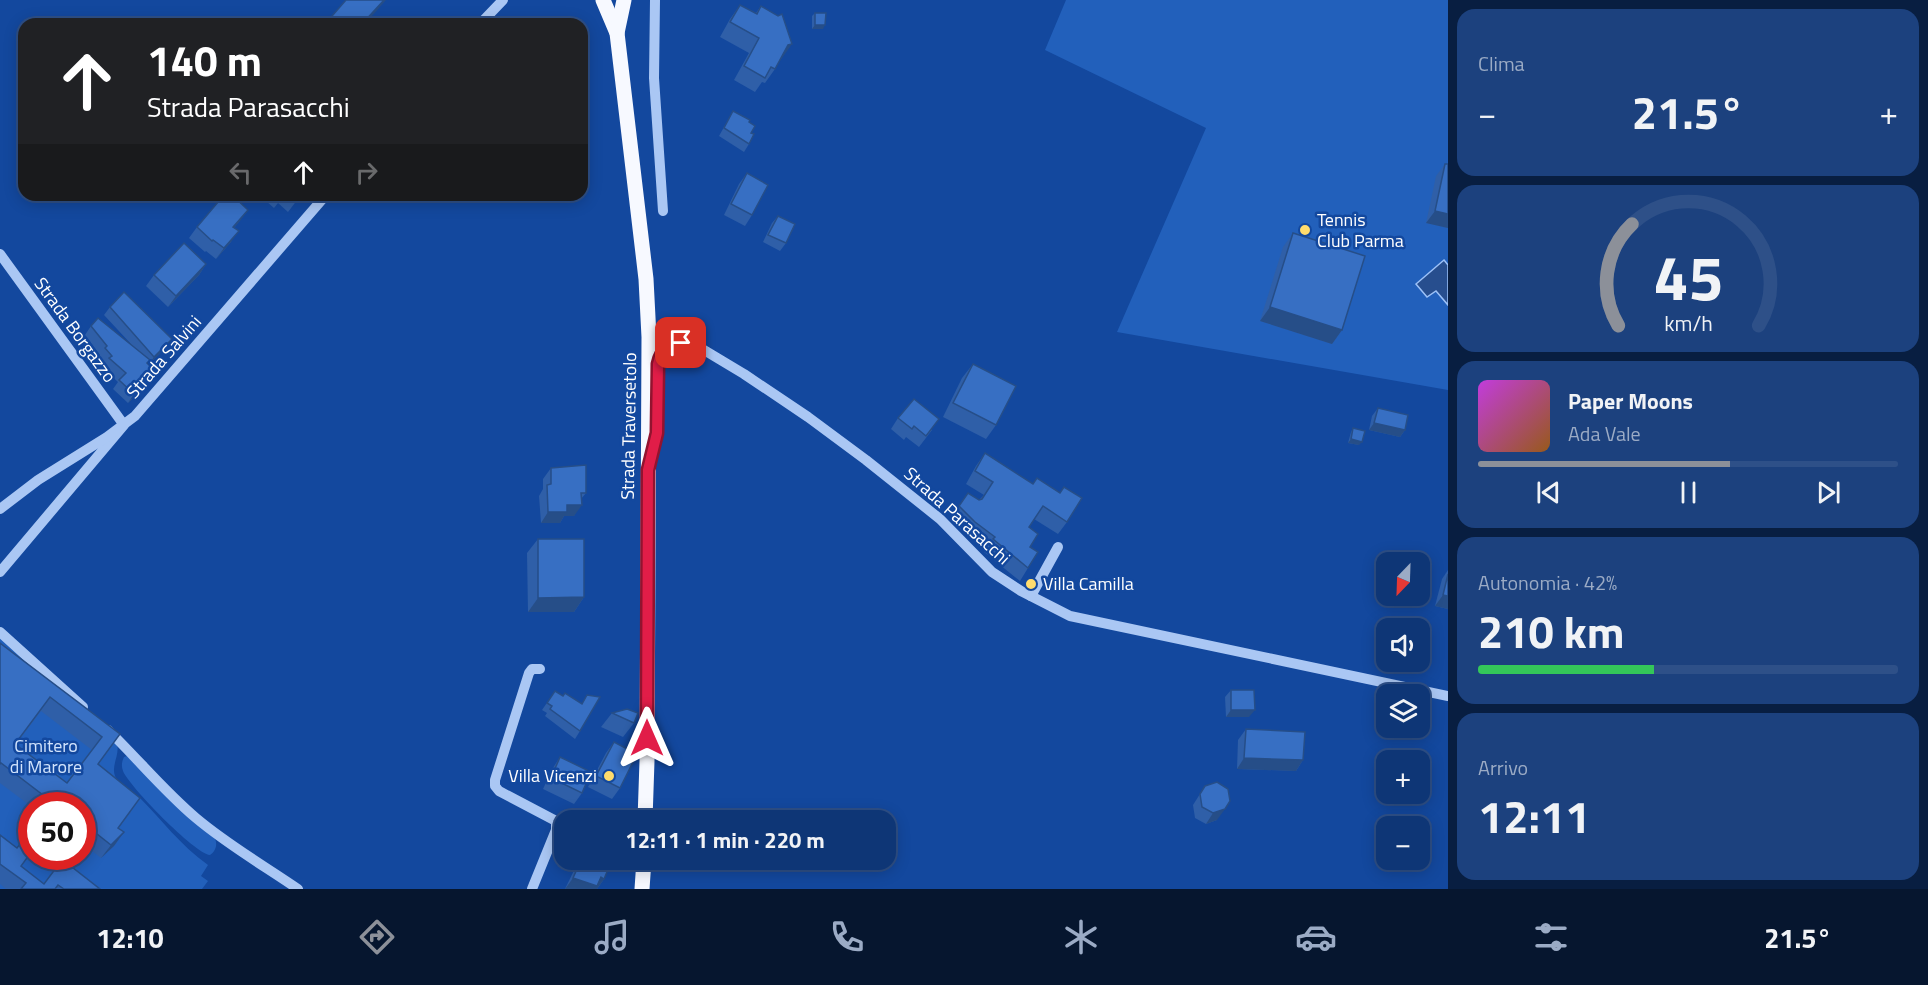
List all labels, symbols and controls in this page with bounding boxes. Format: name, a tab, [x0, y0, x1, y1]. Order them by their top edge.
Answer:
text: 140 m	[147, 28, 262, 92]
icon: ahead	[48, 42, 126, 120]
text: Clima	[1478, 48, 1525, 79]
text: 21.5°	[1632, 78, 1744, 146]
text: Strada Parasacchi	[147, 86, 350, 127]
text: −	[1478, 88, 1496, 138]
text: +	[1880, 88, 1898, 138]
icon: left	[224, 156, 257, 189]
icon: ahead	[287, 156, 320, 189]
icon: right	[350, 156, 383, 189]
place label: Tennis Club Parma	[1317, 206, 1404, 254]
marker: Tennis Club Parma	[1298, 223, 1312, 237]
text: 45	[1653, 229, 1723, 324]
street label: Strada Borgazzo	[28, 271, 123, 388]
text: km/h	[1664, 307, 1712, 339]
street label: Strada Salvini	[120, 309, 208, 404]
pin	[655, 317, 706, 368]
icon: arrive	[664, 326, 697, 359]
street label: Strada Traversetolo	[614, 352, 643, 500]
text: Paper Moons	[1568, 384, 1693, 418]
text: Ada Vale	[1568, 418, 1641, 449]
street label: Strada Parasacchi	[898, 460, 1017, 571]
icon: previous	[1532, 476, 1565, 509]
icon: pause	[1672, 476, 1705, 509]
icon: next	[1812, 476, 1845, 509]
north arrow	[1376, 552, 1430, 606]
map controls	[1376, 552, 1430, 870]
text: Autonomia · 42%	[1478, 567, 1617, 598]
place label: Villa Camilla	[1043, 570, 1134, 597]
marker: Villa Camilla	[1024, 577, 1038, 591]
text: 210 km	[1478, 597, 1624, 665]
button: sound	[1376, 618, 1430, 672]
button: layers	[1376, 684, 1430, 738]
position arrow	[615, 706, 679, 770]
park label: Cimitero di Marore	[10, 732, 82, 780]
button: +	[1376, 750, 1430, 804]
text: Arrivo	[1478, 752, 1528, 783]
place label: Villa Vicenzi	[508, 762, 597, 789]
marker: Villa Vicenzi	[602, 769, 616, 783]
text: 12:11	[1478, 782, 1590, 850]
speed limit sign: 50	[18, 792, 96, 870]
button: −	[1376, 816, 1430, 870]
text: 12:11 · 1 min · 220 m	[625, 823, 825, 857]
icon: directions	[356, 916, 398, 958]
icon: music	[591, 916, 633, 958]
icon: phone	[826, 916, 868, 958]
icon: climate	[1060, 916, 1102, 958]
icon: car	[1295, 916, 1337, 958]
icon: filters	[1530, 916, 1572, 958]
text: 12:10	[96, 917, 164, 958]
text: 21.5°	[1764, 917, 1832, 958]

